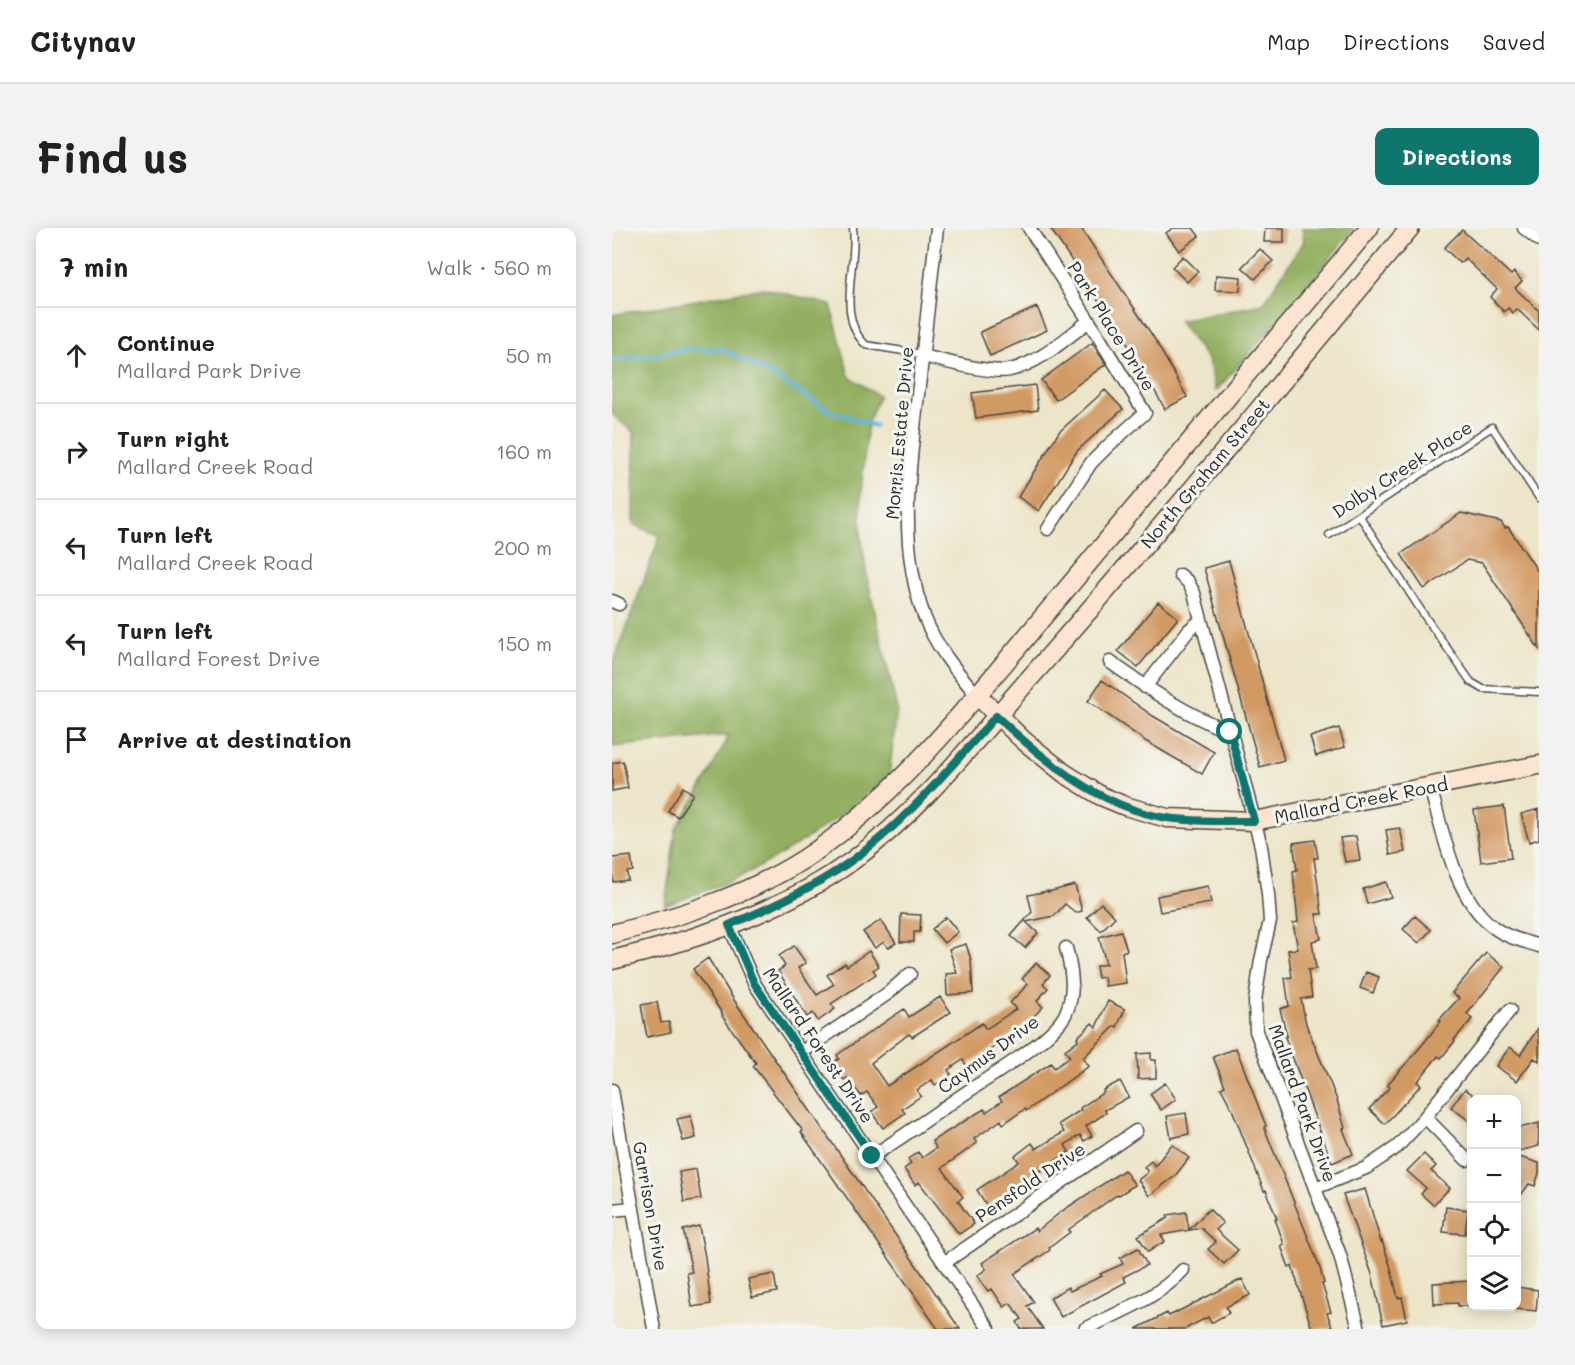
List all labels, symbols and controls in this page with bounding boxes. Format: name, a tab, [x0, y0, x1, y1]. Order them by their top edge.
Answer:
text: Citynav	[30, 23, 136, 59]
text: Map	[1267, 28, 1310, 55]
text: Directions	[1343, 28, 1450, 55]
text: Saved	[1483, 28, 1545, 55]
button: Directions	[1375, 128, 1539, 185]
text: Find us	[36, 129, 188, 184]
text: 7 min	[60, 250, 128, 284]
text: Walk · 560 m	[426, 254, 552, 280]
street label: Park Place Drive	[1063, 257, 1161, 395]
text: Continue	[117, 328, 215, 357]
icon: ahead	[60, 339, 93, 372]
text: 50 m	[506, 342, 552, 368]
street label: Morris Estate Drive	[879, 345, 919, 521]
text: Mallard Park Drive	[117, 357, 302, 383]
street label: North Graham Street	[1135, 393, 1275, 553]
street label: Dolby Creek Place	[1327, 415, 1477, 523]
text: Turn right	[117, 424, 229, 453]
icon: right	[60, 435, 93, 468]
text: 160 m	[496, 438, 552, 464]
text: Mallard Creek Road	[117, 453, 313, 479]
text: Turn left	[117, 520, 213, 549]
icon: left	[60, 531, 93, 564]
text: 200 m	[494, 534, 552, 560]
text: Mallard Creek Road	[117, 549, 313, 575]
text: Turn left	[117, 616, 213, 645]
icon: left	[60, 627, 93, 660]
text: 150 m	[497, 630, 552, 656]
text: Mallard Forest Drive	[117, 645, 320, 671]
route start	[1216, 718, 1242, 744]
icon: arrive	[60, 723, 93, 756]
text: Arrive at destination	[117, 725, 352, 754]
street label: Mallard Creek Road	[1272, 771, 1450, 829]
street label: Mallard Forest Drive	[758, 962, 880, 1128]
street label: Caymus Drive	[933, 1009, 1043, 1099]
street label: Mallard Park Drive	[1263, 1021, 1343, 1185]
map controls	[1467, 1095, 1521, 1311]
button: +	[1467, 1095, 1521, 1149]
street label: Pensfold Drive	[970, 1136, 1090, 1228]
street label: Garrison Drive	[628, 1139, 674, 1273]
route end	[858, 1142, 884, 1168]
button: −	[1467, 1149, 1521, 1203]
button: locate	[1467, 1203, 1521, 1257]
button: layers	[1467, 1257, 1521, 1311]

